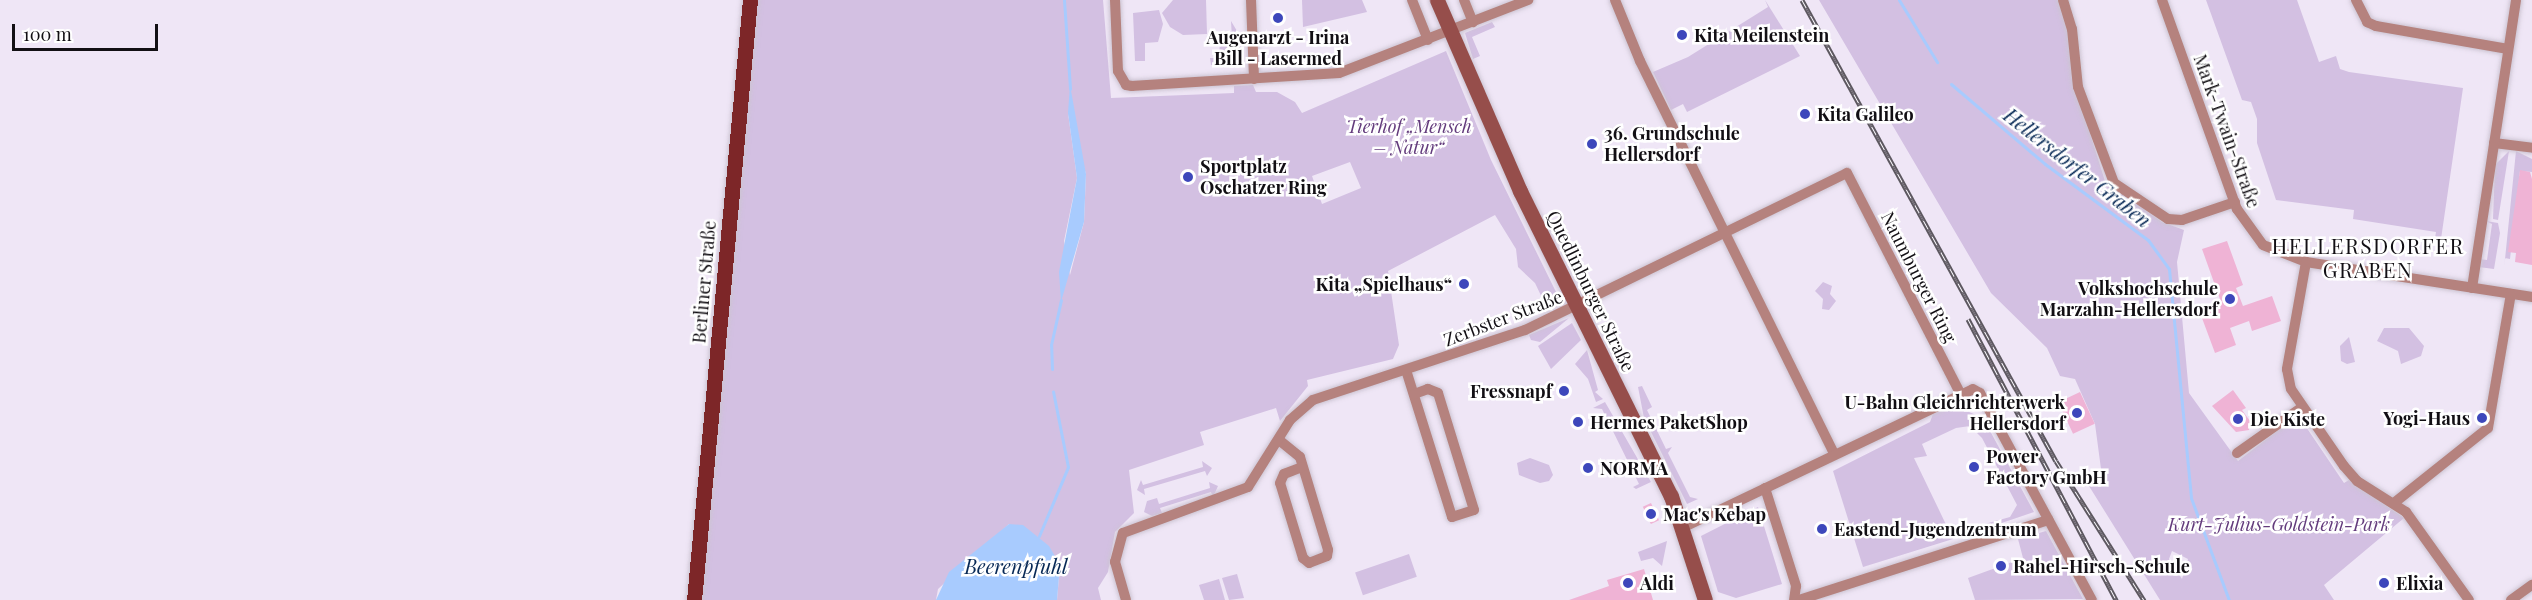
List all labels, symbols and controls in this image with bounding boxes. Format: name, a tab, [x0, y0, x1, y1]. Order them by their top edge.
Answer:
marker: Augenarzt - Irina Bill - Lasermed	[1271, 11, 1285, 25]
scale bar	[15, 12, 160, 50]
text: 100 m	[23, 22, 72, 46]
place label: Kita Meilenstein	[1694, 24, 1829, 46]
place label: Augenarzt - Irina Bill - Lasermed	[1207, 27, 1349, 70]
marker: Kita Meilenstein	[1675, 28, 1689, 42]
street label: Mark-Twain-Straße	[2189, 51, 2265, 211]
water label: Hellersdorfer Graben	[2000, 102, 2156, 232]
place label: Kita Galileo	[1817, 103, 1914, 125]
marker: Kita Galileo	[1798, 107, 1812, 121]
park label: Tierhof „Mensch – Natur“	[1346, 116, 1472, 158]
place label: 36. Grundschule Hellersdorf	[1604, 123, 1740, 166]
marker: 36. Grundschule Hellersdorf	[1585, 137, 1599, 151]
place label: Sportplatz Oschatzer Ring	[1200, 156, 1327, 198]
marker: Sportplatz Oschatzer Ring	[1181, 170, 1195, 184]
street label: Quedlinburger Straße	[1543, 207, 1639, 375]
street label: Naumburger Ring	[1877, 208, 1961, 346]
street label: Berliner Straße	[688, 220, 720, 344]
district label: HELLERSDORFER GRABEN	[2271, 232, 2465, 282]
place label: Kita „Spielhaus“	[1315, 273, 1452, 295]
marker: Kita „Spielhaus“	[1457, 277, 1471, 291]
place label: Volkshochschule Marzahn-Hellersdorf	[2040, 278, 2218, 320]
street label: Zerbster Straße	[1440, 285, 1566, 351]
marker: Volkshochschule Marzahn-Hellersdorf	[2223, 292, 2237, 306]
place label: Fressnapf	[1470, 380, 1552, 402]
marker: Fressnapf	[1557, 384, 1571, 398]
place label: U-Bahn Gleichrichterwerk Hellersdorf	[1844, 392, 2065, 434]
marker: U-Bahn Gleichrichterwerk Hellersdorf	[2070, 406, 2084, 420]
place label: Yogi-Haus	[2383, 407, 2470, 429]
place label: Die Kiste	[2250, 408, 2325, 430]
place label: Hermes PaketShop	[1590, 411, 1748, 433]
marker: Yogi-Haus	[2475, 411, 2489, 425]
marker: Die Kiste	[2231, 412, 2245, 426]
marker: Hermes PaketShop	[1571, 415, 1585, 429]
place label: Power Factory GmbH	[1986, 446, 2107, 488]
place label: NORMA	[1600, 457, 1668, 479]
marker: Power Factory GmbH	[1967, 460, 1981, 474]
marker: NORMA	[1581, 461, 1595, 475]
place label: Mac's Kebap	[1663, 503, 1766, 525]
marker: Mac's Kebap	[1644, 507, 1658, 521]
park label: Kurt-Julius-Goldstein-Park	[2168, 513, 2390, 535]
place label: Eastend-Jugendzentrum	[1834, 518, 2037, 540]
marker: Eastend-Jugendzentrum	[1815, 522, 1829, 536]
water label: Beerenpfuhl	[964, 553, 1068, 577]
place label: Rahel-Hirsch-Schule	[2013, 555, 2190, 577]
marker: Rahel-Hirsch-Schule	[1994, 559, 2008, 573]
place label: Aldi	[1640, 572, 1674, 594]
place label: Elixia	[2396, 572, 2443, 594]
marker: Aldi	[1621, 576, 1635, 590]
marker: Elixia	[2377, 576, 2391, 590]

